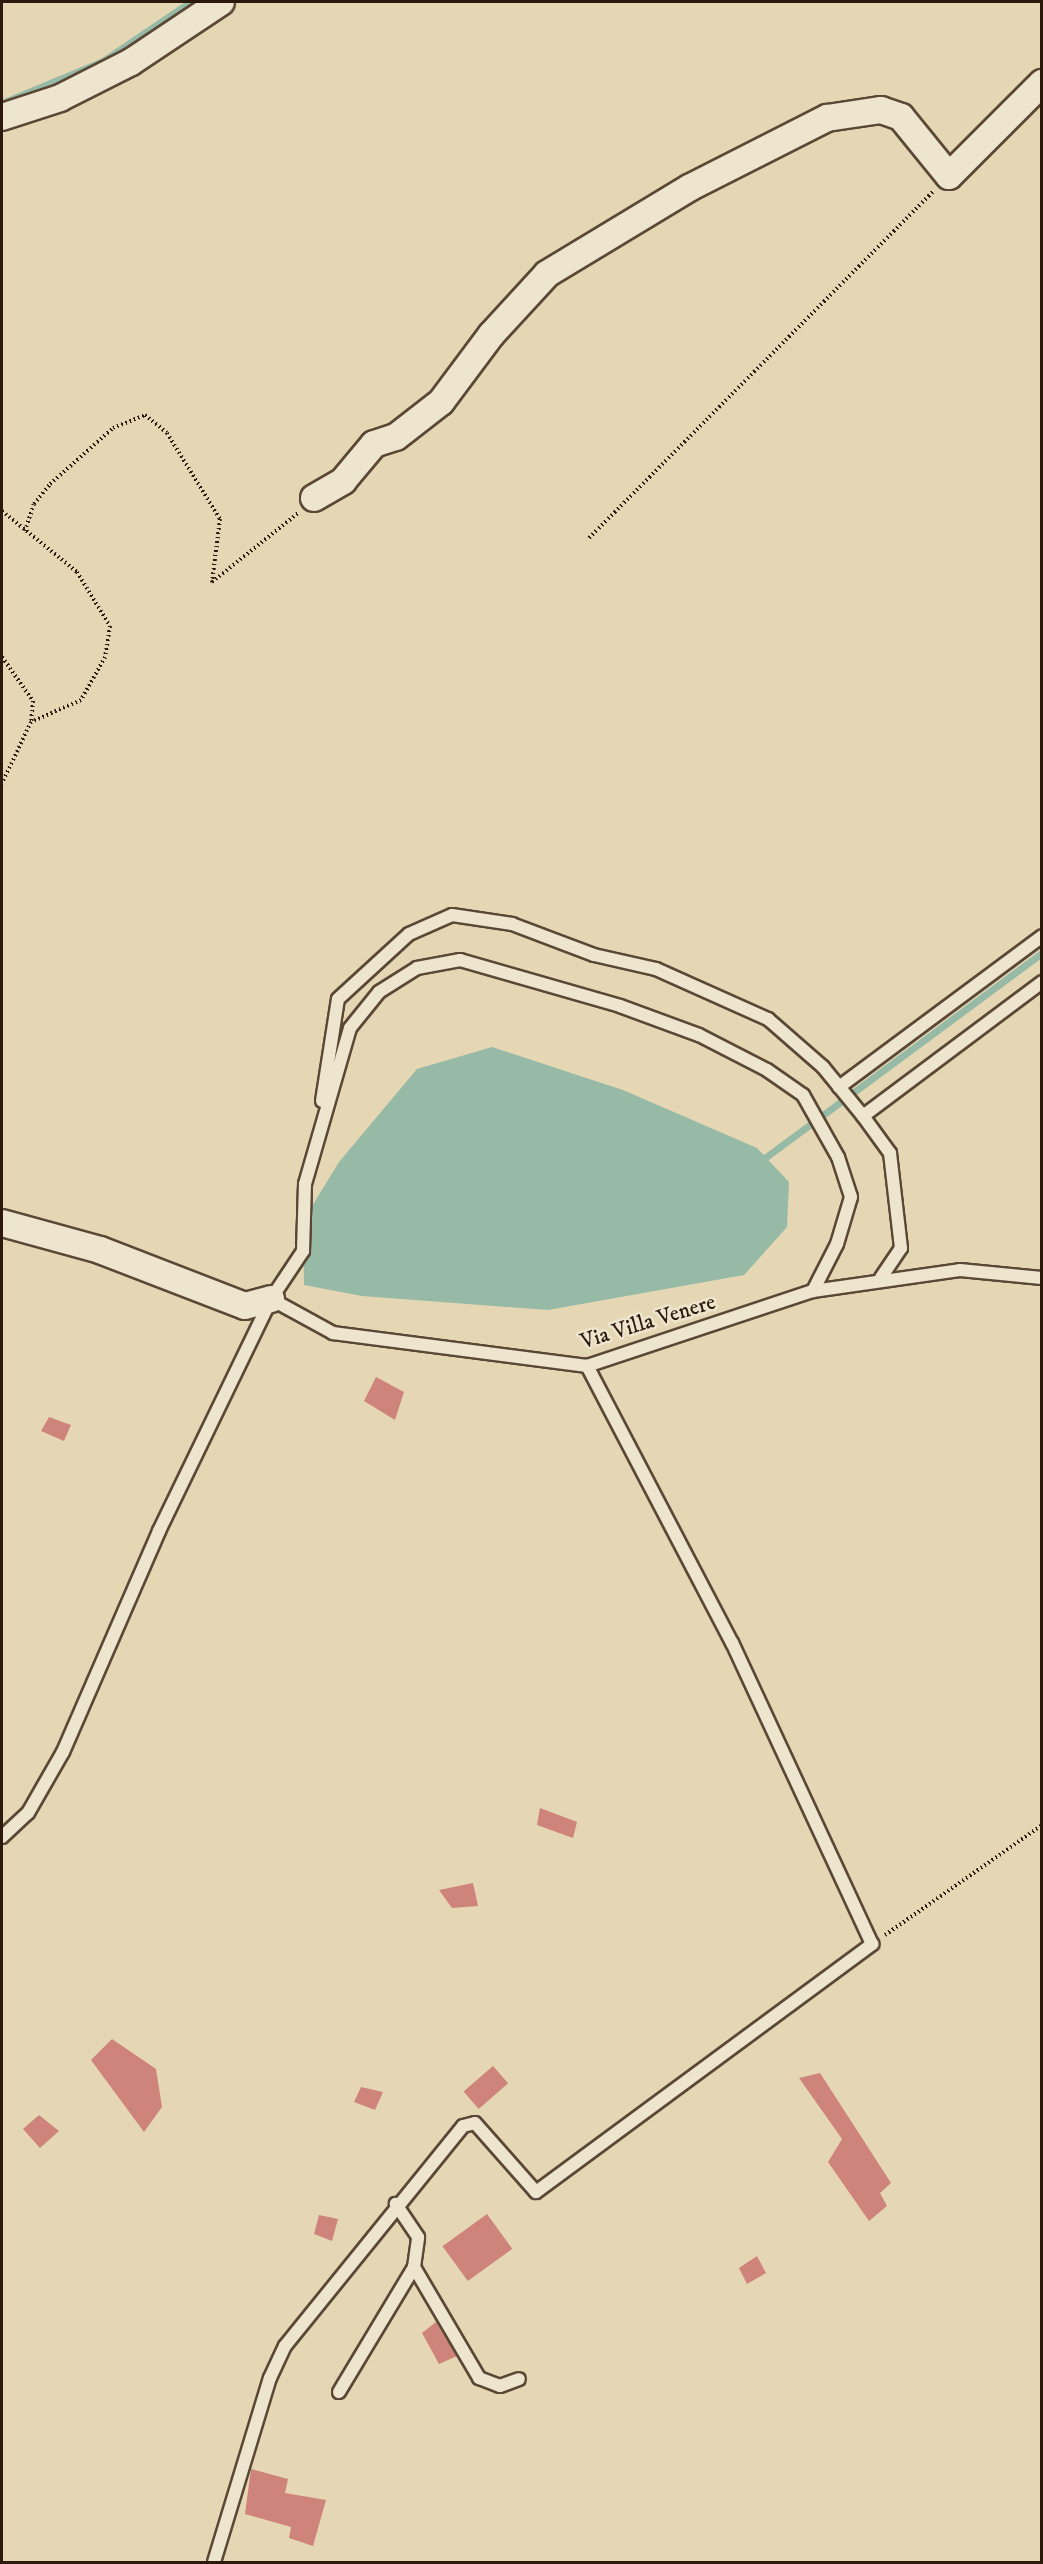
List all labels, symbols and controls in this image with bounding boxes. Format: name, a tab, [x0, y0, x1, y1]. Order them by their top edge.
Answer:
street label: Via Villa Venere	[577, 1289, 719, 1355]

